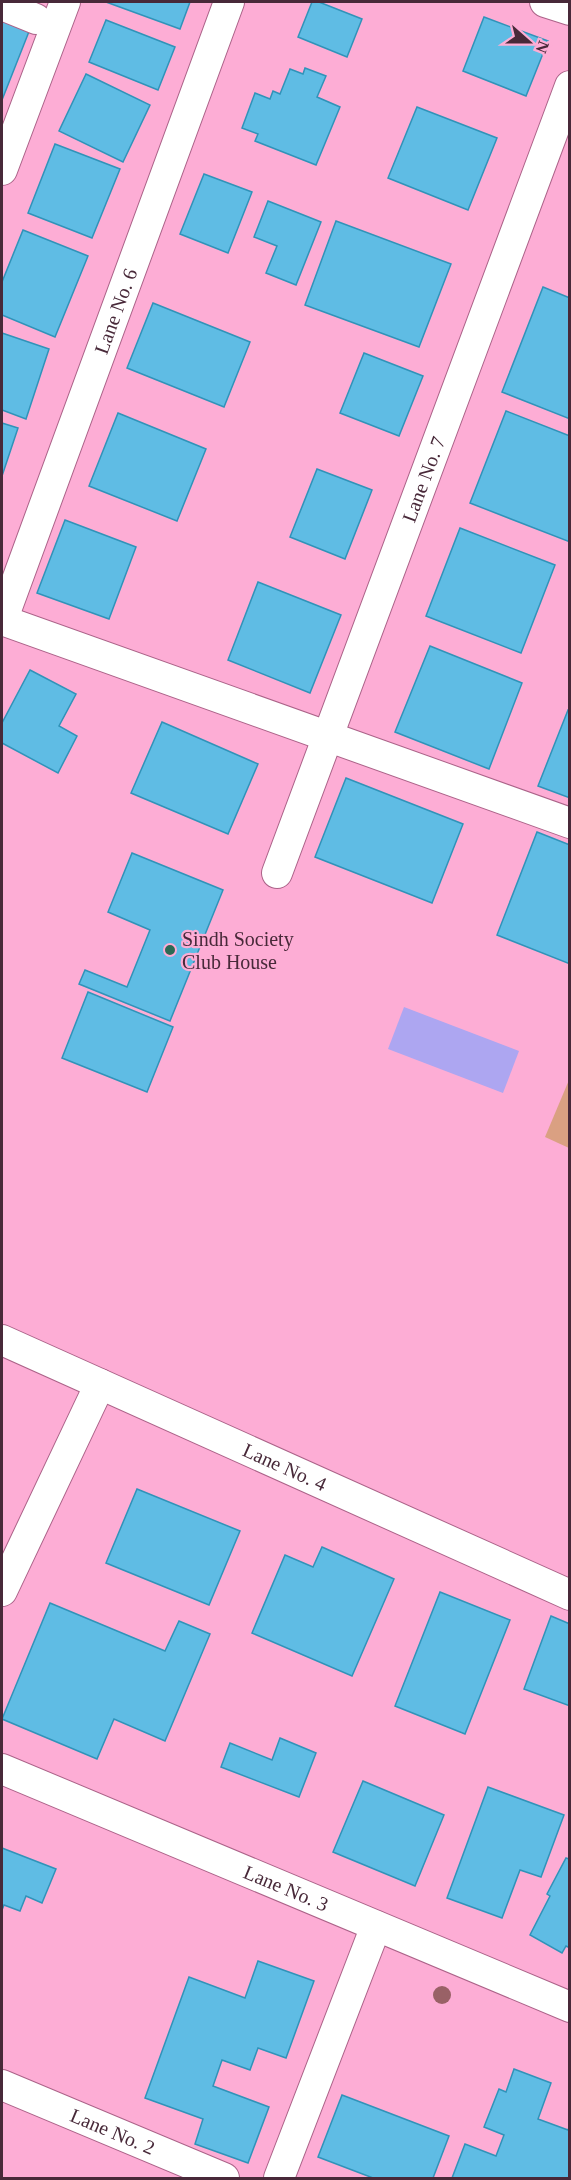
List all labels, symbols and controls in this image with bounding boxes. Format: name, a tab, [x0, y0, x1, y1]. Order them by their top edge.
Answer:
north arrow	[499, 12, 559, 72]
text: N	[532, 39, 553, 56]
street label: Lane No. 6	[90, 265, 141, 357]
street label: Lane No. 7	[398, 434, 449, 525]
place label: Sindh Society Club House	[182, 928, 294, 973]
marker: Sindh Society Club House	[163, 943, 177, 957]
street label: Lane No. 4	[239, 1439, 330, 1495]
street label: Lane No. 3	[241, 1861, 332, 1915]
street label: Lane No. 2	[67, 2104, 158, 2159]

